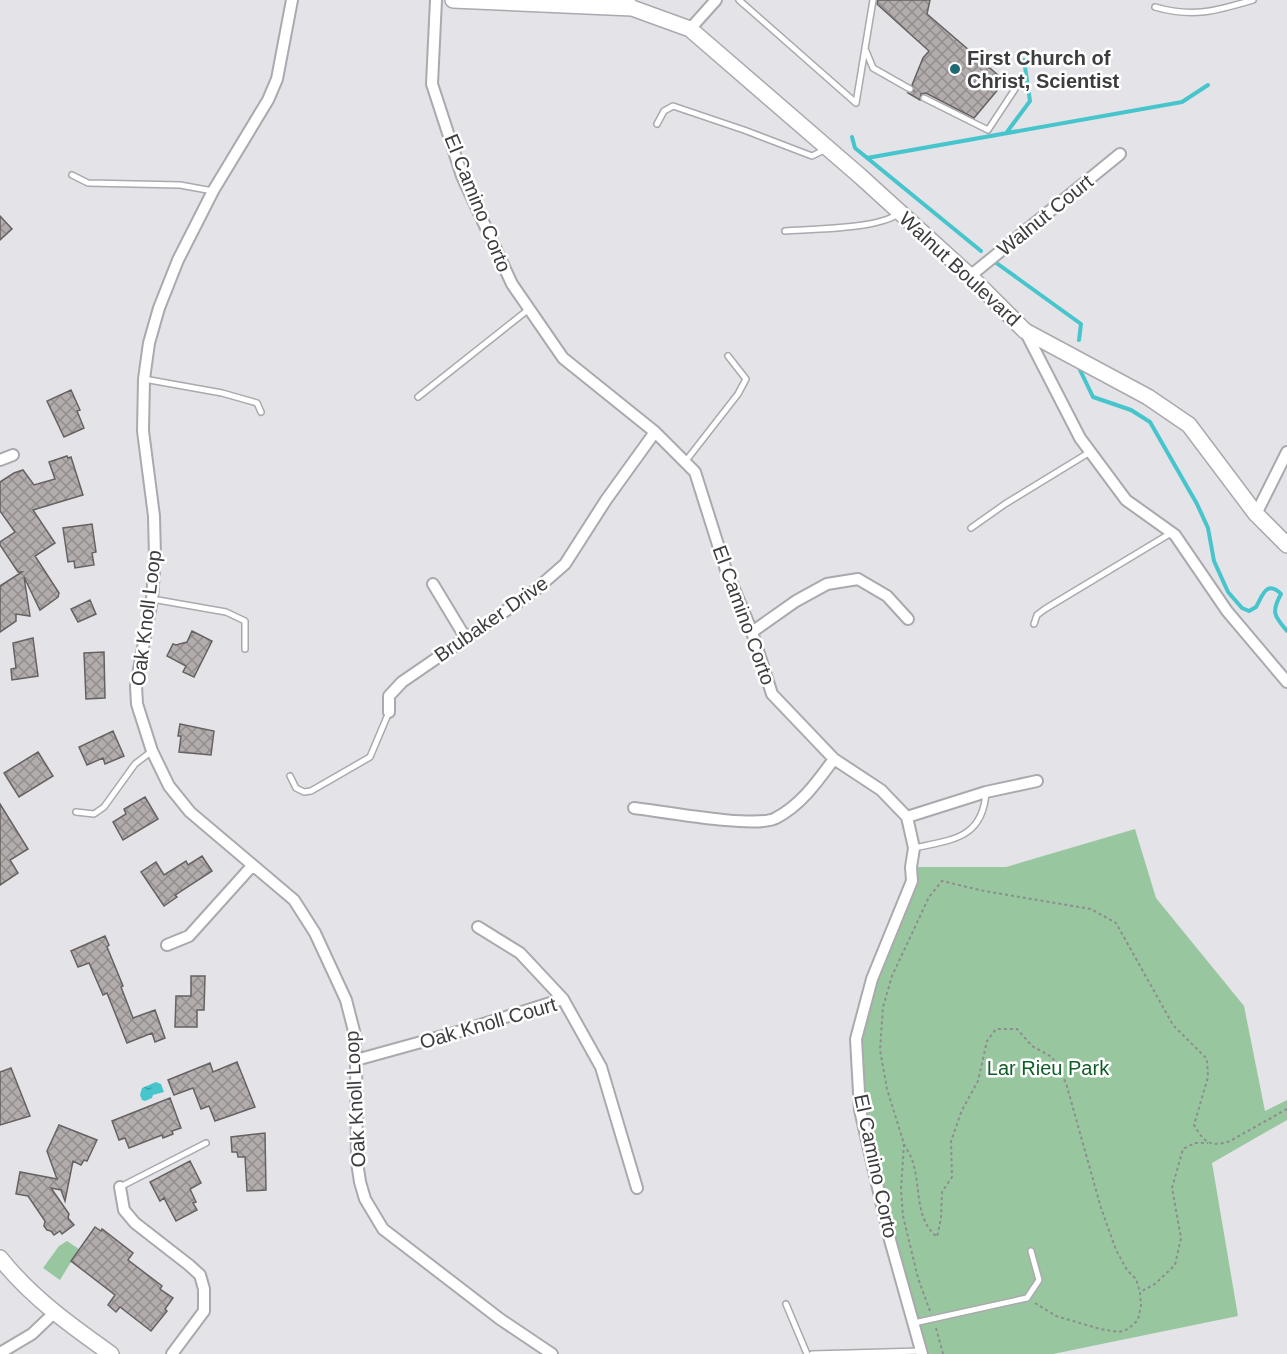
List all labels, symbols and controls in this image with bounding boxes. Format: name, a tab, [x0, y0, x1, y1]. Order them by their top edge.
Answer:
place label: First Church of Christ, Scientist	[967, 47, 1120, 92]
marker: First Church of Christ, Scientist	[948, 62, 962, 76]
street label: El Camino Corto	[440, 131, 516, 275]
street label: Walnut Court	[993, 170, 1097, 260]
street label: Walnut Boulevard	[895, 207, 1025, 331]
street label: El Camino Corto	[709, 542, 779, 688]
street label: Oak Knoll Loop	[127, 549, 165, 687]
street label: Brubaker Drive	[430, 572, 552, 666]
street label: Oak Knoll Court	[417, 993, 559, 1053]
street label: Oak Knoll Loop	[340, 1030, 370, 1168]
park label: Lar Rieu Park	[987, 1057, 1110, 1079]
street label: El Camino Corto	[850, 1092, 902, 1240]

